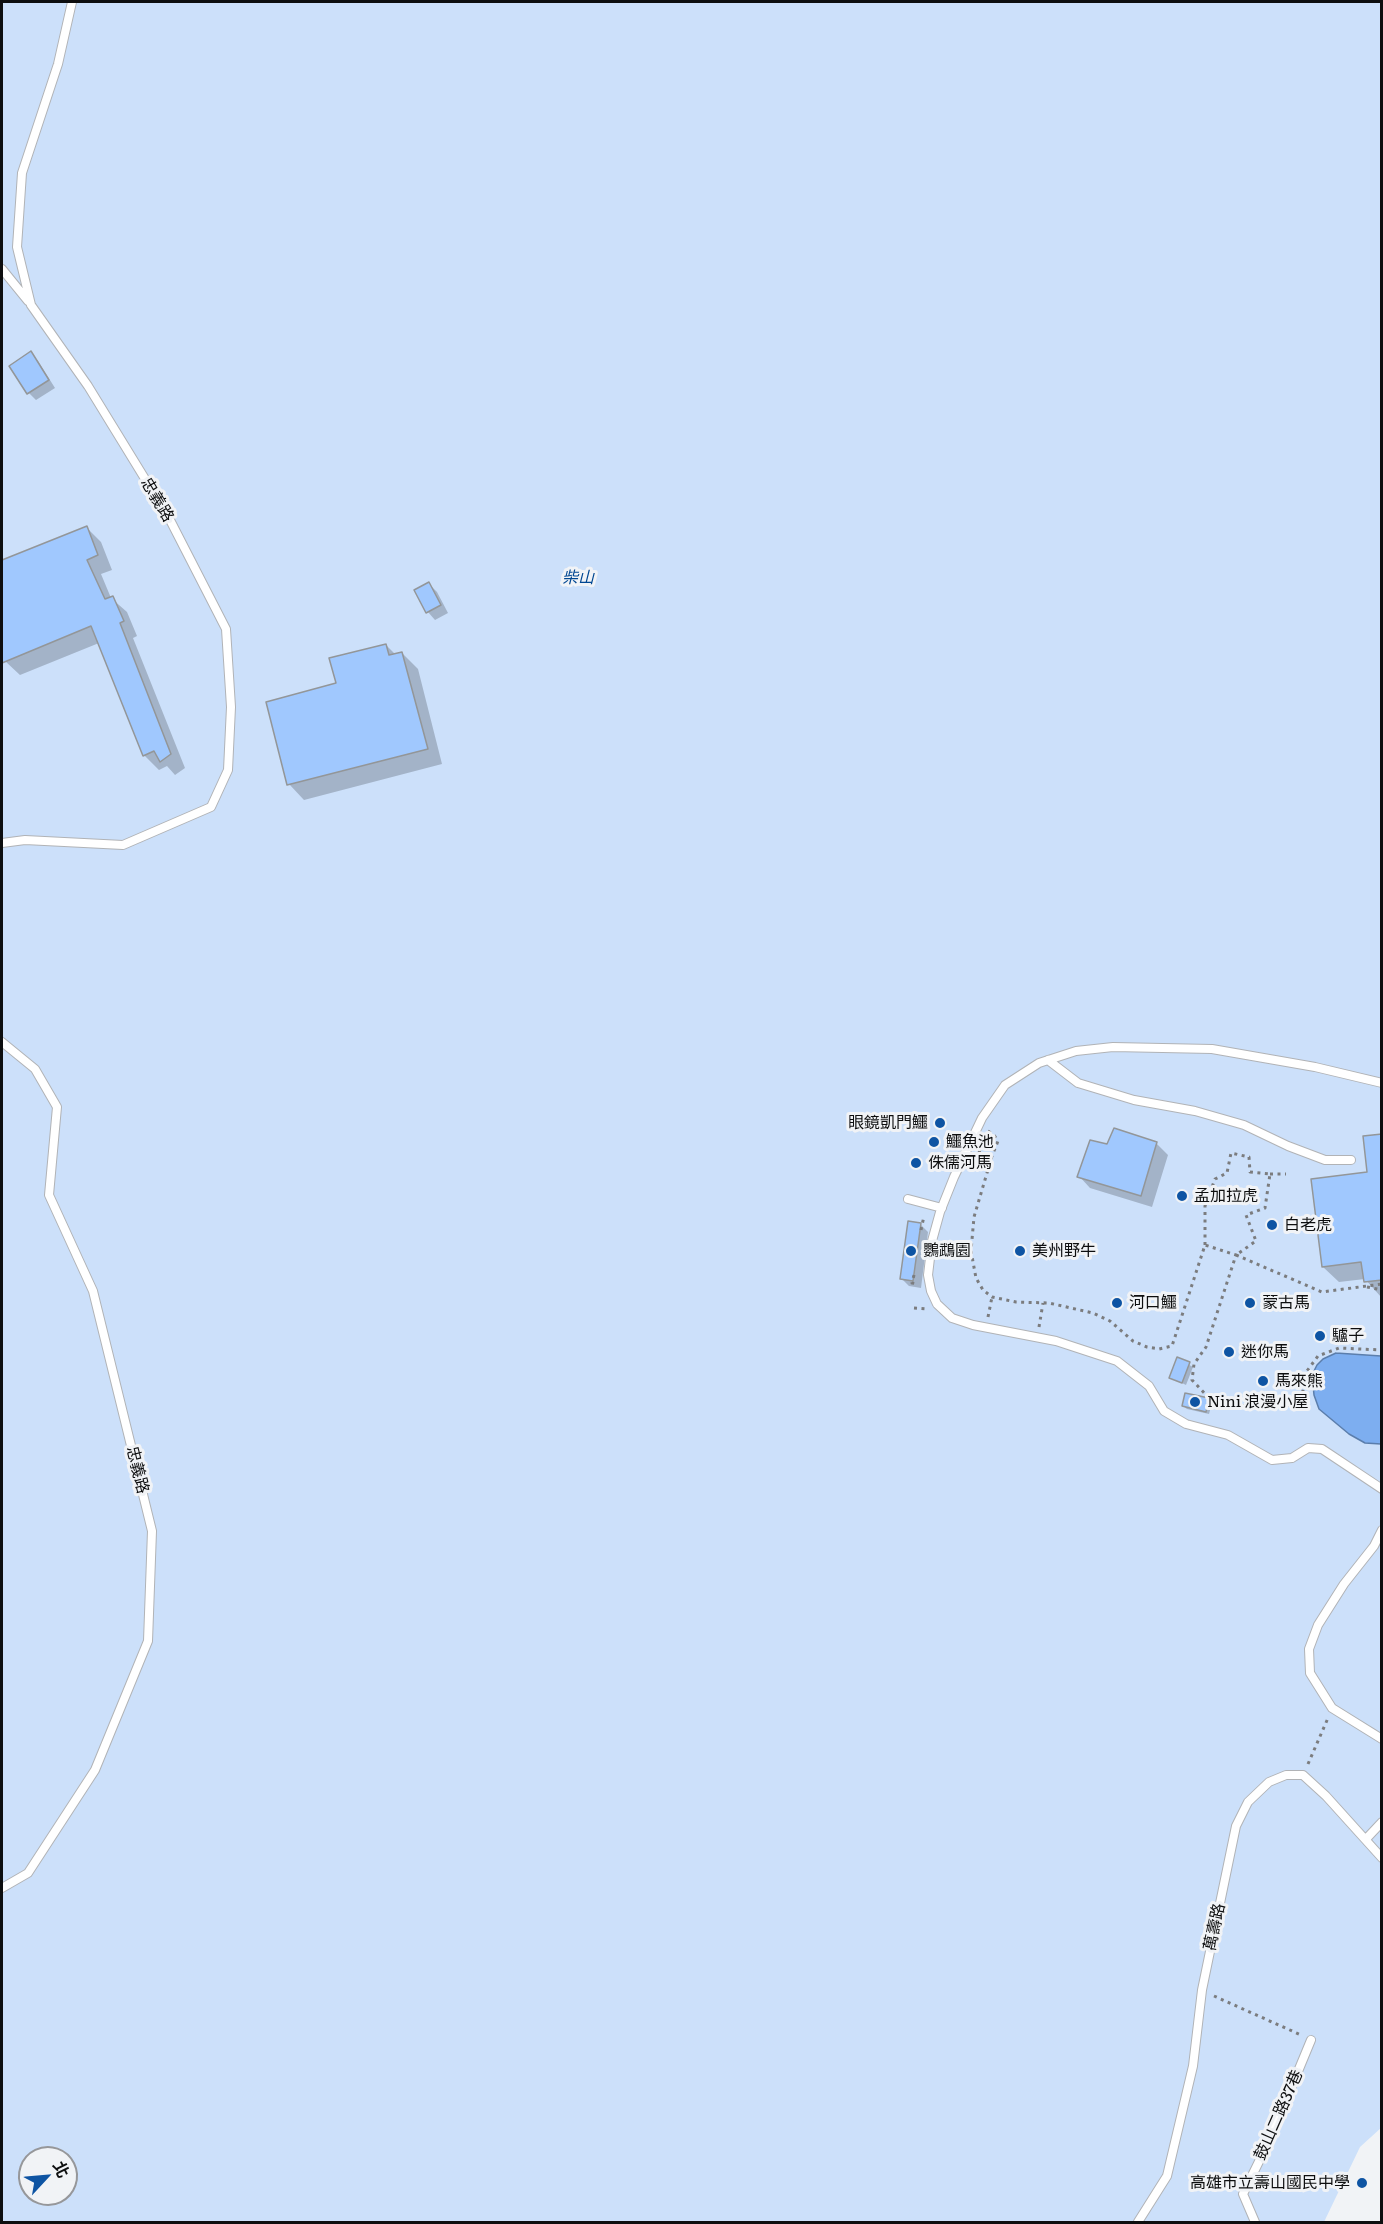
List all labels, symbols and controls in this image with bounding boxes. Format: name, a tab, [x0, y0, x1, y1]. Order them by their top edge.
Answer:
street label: 忠義路	[136, 474, 178, 526]
park label: 柴山	[562, 568, 594, 588]
place label: 眼鏡凱門鱷	[848, 1113, 928, 1133]
marker: 眼鏡凱門鱷	[933, 1116, 947, 1130]
place label: 鱷魚池	[946, 1132, 994, 1152]
marker: 鱷魚池	[927, 1135, 941, 1149]
place label: 侏儒河馬	[928, 1153, 992, 1173]
marker: 侏儒河馬	[909, 1156, 923, 1170]
place label: 孟加拉虎	[1194, 1186, 1258, 1206]
marker: 孟加拉虎	[1175, 1189, 1189, 1203]
place label: 白老虎	[1284, 1215, 1332, 1235]
marker: 白老虎	[1265, 1218, 1279, 1232]
place label: 鸚鵡園	[923, 1241, 971, 1261]
place label: 美州野牛	[1032, 1241, 1096, 1261]
marker: 鸚鵡園	[904, 1244, 918, 1258]
marker: 美州野牛	[1013, 1244, 1027, 1258]
place label: 河口鱷	[1129, 1293, 1177, 1313]
place label: 蒙古馬	[1262, 1293, 1310, 1313]
marker: 河口鱷	[1110, 1296, 1124, 1310]
marker: 蒙古馬	[1243, 1296, 1257, 1310]
place label: 驢子	[1332, 1326, 1364, 1346]
marker: 驢子	[1313, 1329, 1327, 1343]
place label: 迷你馬	[1241, 1342, 1289, 1362]
marker: 迷你馬	[1222, 1345, 1236, 1359]
place label: 馬來熊	[1275, 1371, 1323, 1391]
marker: 馬來熊	[1256, 1374, 1270, 1388]
place label: Nini 浪漫小屋	[1207, 1392, 1308, 1412]
marker: Nini 浪漫小屋	[1188, 1395, 1202, 1409]
street label: 忠義路	[122, 1444, 152, 1496]
street label: 萬壽路	[1201, 1902, 1229, 1952]
street label: 鼓山二路37巷	[1251, 2067, 1307, 2163]
north arrow	[18, 2146, 78, 2206]
text: 北	[48, 2157, 77, 2181]
place label: 高雄市立壽山國民中學	[1190, 2173, 1350, 2193]
marker: 高雄市立壽山國民中學	[1355, 2176, 1369, 2190]

